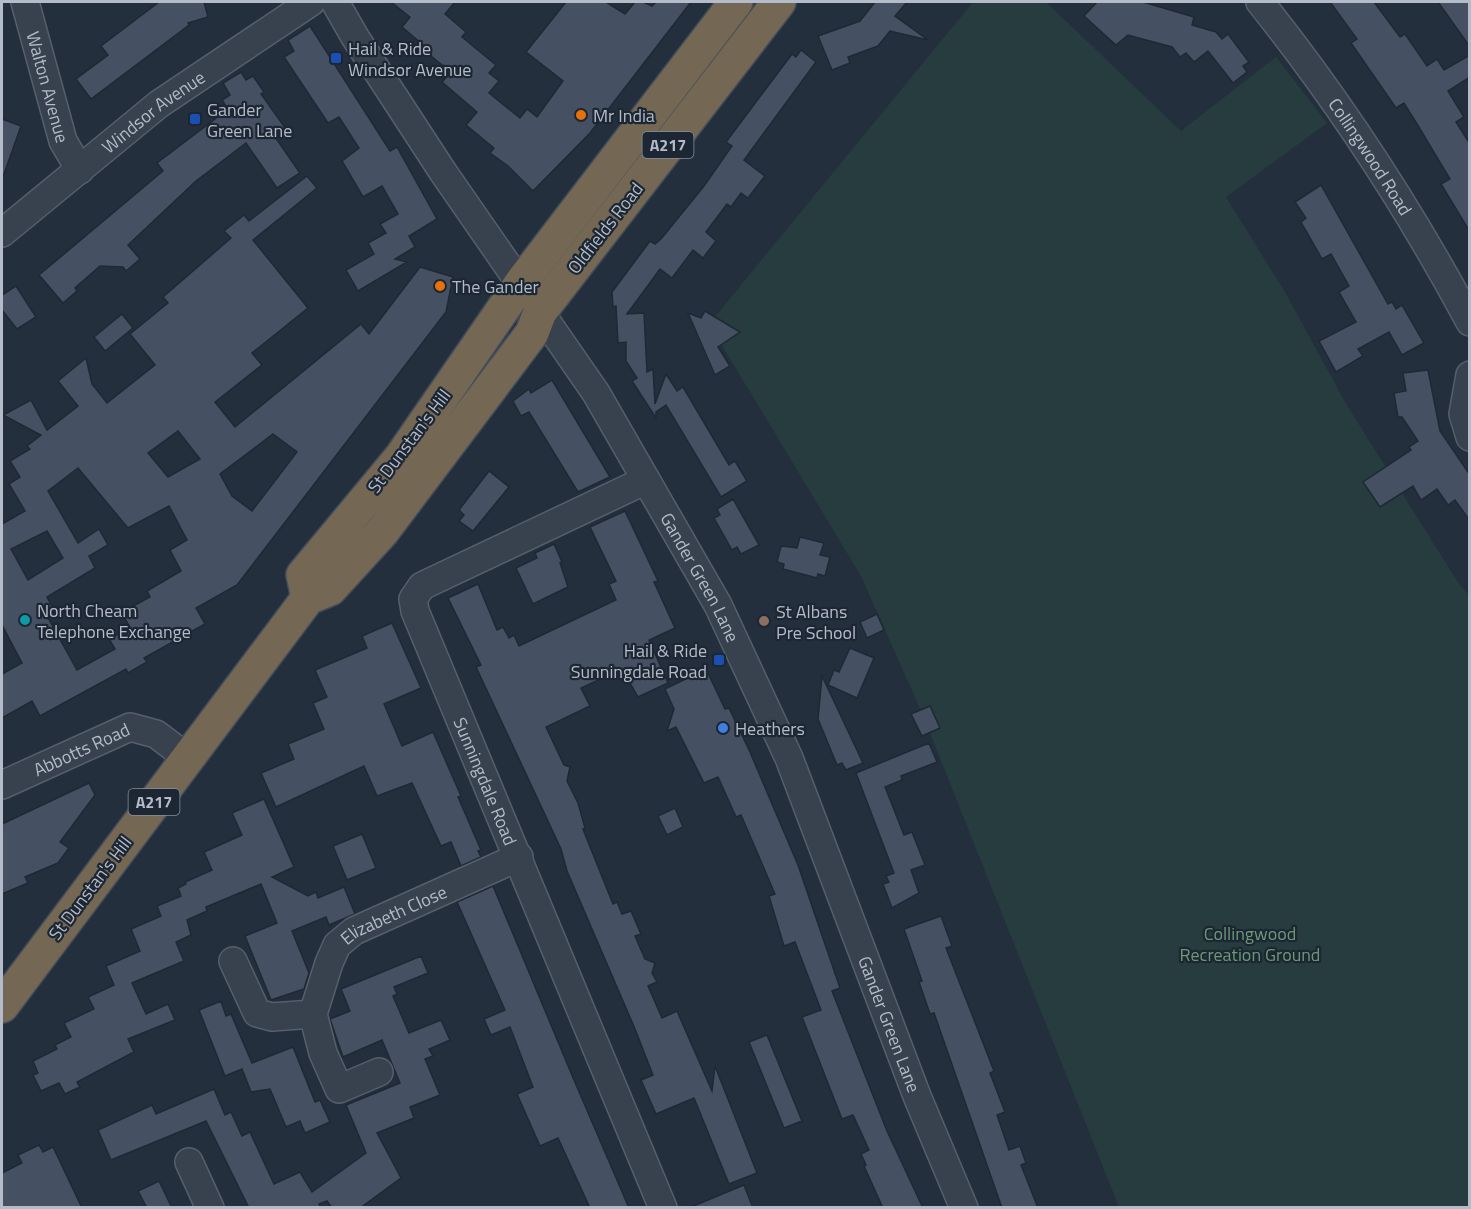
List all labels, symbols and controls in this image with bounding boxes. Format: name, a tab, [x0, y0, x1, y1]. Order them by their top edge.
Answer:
street label: Walton Avenue	[20, 28, 76, 146]
place label: Hail & Ride Windsor Avenue	[348, 35, 471, 83]
marker: Hail & Ride Windsor Avenue	[329, 51, 343, 65]
street label: Windsor Avenue	[96, 63, 210, 159]
street label: Collingwood Road	[1322, 92, 1419, 220]
place label: Gander Green Lane	[207, 96, 292, 144]
place label: Mr India	[593, 102, 655, 129]
marker: Mr India	[574, 108, 588, 122]
marker: Gander Green Lane	[188, 112, 202, 126]
road number: A217	[642, 132, 694, 158]
street label: Oldfields Road	[561, 177, 649, 279]
place label: The Gander	[452, 273, 539, 300]
marker: The Gander	[433, 279, 447, 293]
street label: St Dunstan's Hill	[361, 383, 457, 499]
street label: Gander Green Lane	[654, 507, 747, 646]
place label: North Cheam Telephone Exchange	[37, 597, 191, 645]
place label: St Albans Pre School	[776, 598, 856, 646]
marker: North Cheam Telephone Exchange	[18, 613, 32, 627]
marker: St Albans Pre School	[757, 614, 771, 628]
place label: Hail & Ride Sunningdale Road	[571, 637, 707, 685]
marker: Hail & Ride Sunningdale Road	[712, 653, 726, 667]
street label: Sunningdale Road	[447, 713, 524, 849]
place label: Heathers	[735, 715, 805, 742]
street label: Abbotts Road	[29, 716, 134, 783]
marker: Heathers	[716, 721, 730, 735]
road number: A217	[128, 789, 180, 815]
street label: St Dunstan's Hill	[42, 830, 138, 946]
street label: Elizabeth Close	[334, 878, 451, 951]
park label: Collingwood Recreation Ground	[1180, 920, 1320, 968]
street label: Gander Green Lane	[852, 952, 928, 1096]

